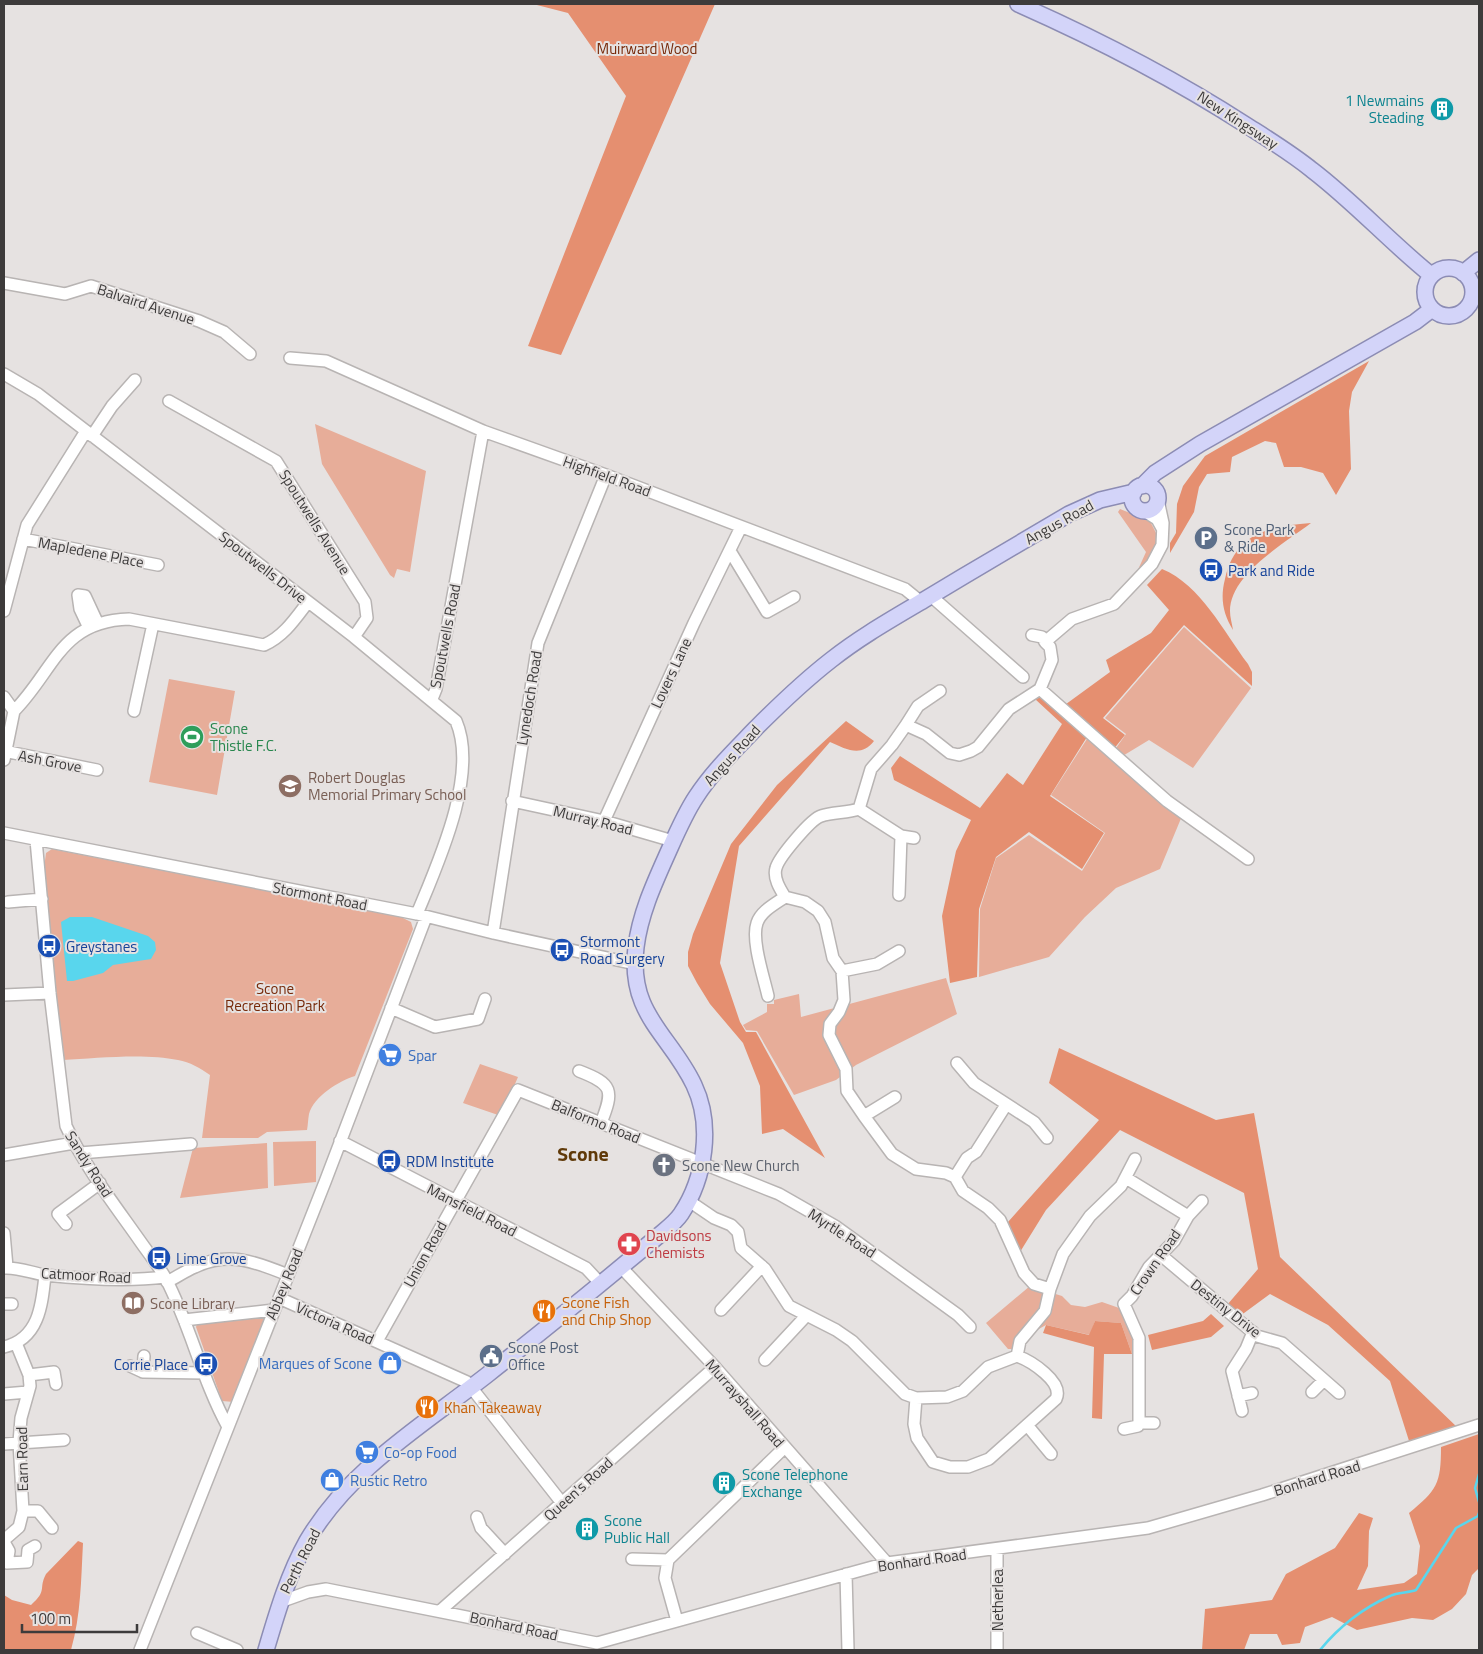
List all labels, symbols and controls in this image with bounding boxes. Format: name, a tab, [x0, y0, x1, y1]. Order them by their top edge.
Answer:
park label: Muirward Wood	[597, 37, 697, 60]
street label: New Kingsway	[1193, 85, 1283, 155]
place label: 1 Newmains Steading	[1345, 89, 1424, 129]
building icon: 1 Newmains Steading	[1429, 96, 1455, 122]
street label: Balvaird Avenue	[94, 277, 198, 331]
street label: Highfield Road	[560, 449, 654, 503]
street label: Spoutwells Avenue	[273, 465, 357, 579]
street label: Angus Road	[1020, 494, 1098, 550]
place label: Scone Park & Ride	[1224, 518, 1294, 558]
street label: Spoutwells Drive	[214, 525, 312, 609]
parking icon: Scone Park & Ride	[1193, 525, 1219, 551]
street label: Mapledene Place	[36, 530, 146, 574]
bus stop icon: Park and Ride	[1198, 557, 1224, 583]
place label: Park and Ride	[1228, 559, 1315, 582]
street label: Spoutwells Road	[424, 582, 466, 690]
street label: Lovers Lane	[645, 634, 697, 712]
street label: Lynedoch Road	[510, 649, 548, 747]
place label: Scone Thistle F.C.	[210, 717, 277, 757]
street label: Angus Road	[698, 719, 766, 791]
sports icon: Scone Thistle F.C.	[179, 724, 205, 750]
street label: Ash Grove	[16, 744, 84, 778]
place label: Robert Douglas Memorial Primary School	[308, 766, 467, 806]
school or university icon: Robert Douglas Memorial Primary School	[277, 773, 303, 799]
street label: Murray Road	[551, 799, 635, 841]
street label: Stormont Road	[271, 876, 369, 916]
place label: Stormont Road Surgery	[580, 930, 665, 970]
bus stop icon: Greystanes	[36, 933, 62, 959]
place label: Greystanes	[66, 935, 137, 958]
bus stop icon: Stormont Road Surgery	[549, 937, 575, 963]
park label: Scone Recreation Park	[225, 977, 325, 1017]
supermarket icon: Spar	[377, 1042, 403, 1068]
place label: Spar	[408, 1044, 437, 1067]
street label: Balformo Road	[548, 1093, 644, 1149]
street label: Sandy Road	[59, 1126, 119, 1202]
district label: Scone	[557, 1138, 609, 1169]
bus stop icon: RDM Institute	[376, 1148, 402, 1174]
place label: RDM Institute	[406, 1150, 494, 1173]
church icon: Scone New Church	[651, 1152, 677, 1178]
place label: Scone New Church	[682, 1154, 800, 1177]
street label: Mansfield Road	[423, 1177, 521, 1243]
street label: Myrtle Road	[803, 1202, 881, 1264]
street label: Union Road	[397, 1217, 453, 1291]
place label: Davidsons Chemists	[646, 1224, 712, 1264]
street label: Crown Road	[1124, 1224, 1186, 1300]
pharmacy icon: Davidsons Chemists	[616, 1231, 642, 1257]
bus stop icon: Lime Grove	[146, 1245, 172, 1271]
street label: Abbey Road	[259, 1245, 309, 1323]
place label: Lime Grove	[176, 1247, 247, 1270]
street label: Catmoor Road	[40, 1261, 132, 1289]
street label: Destiny Drive	[1186, 1273, 1266, 1343]
library icon: Scone Library	[120, 1290, 146, 1316]
place label: Scone Fish and Chip Shop	[562, 1291, 652, 1331]
place label: Scone Library	[150, 1292, 235, 1315]
street label: Victoria Road	[292, 1296, 378, 1350]
restaurant icon: Scone Fish and Chip Shop	[531, 1298, 557, 1324]
place label: Scone Post Office	[508, 1336, 579, 1376]
public building icon: Scone Post Office	[478, 1343, 504, 1369]
shop icon: Marques of Scone	[377, 1350, 403, 1376]
bus stop icon: Corrie Place	[193, 1351, 219, 1377]
place label: Marques of Scone	[259, 1352, 372, 1375]
place label: Corrie Place	[114, 1353, 188, 1376]
street label: Murrayshall Road	[700, 1354, 790, 1452]
restaurant icon: Khan Takeaway	[414, 1394, 440, 1420]
place label: Khan Takeaway	[444, 1396, 542, 1419]
street label: Earn Road	[10, 1426, 34, 1492]
supermarket icon: Co-op Food	[354, 1439, 380, 1465]
place label: Co-op Food	[384, 1441, 457, 1464]
street label: Queen's Road	[538, 1451, 618, 1527]
street label: Bonhard Road	[1271, 1454, 1363, 1502]
place label: Scone Telephone Exchange	[742, 1463, 848, 1503]
shop icon: Rustic Retro	[319, 1467, 345, 1493]
place label: Rustic Retro	[350, 1469, 427, 1492]
building icon: Scone Telephone Exchange	[711, 1470, 737, 1496]
place label: Scone Public Hall	[604, 1509, 670, 1549]
building icon: Scone Public Hall	[574, 1516, 600, 1542]
street label: Perth Road	[274, 1524, 326, 1598]
street label: Bonhard Road	[876, 1542, 968, 1578]
street label: Netherlea	[986, 1568, 1009, 1631]
scale bar	[22, 1602, 138, 1634]
street label: Bonhard Road	[468, 1605, 560, 1647]
text: 100 m	[30, 1607, 71, 1630]

